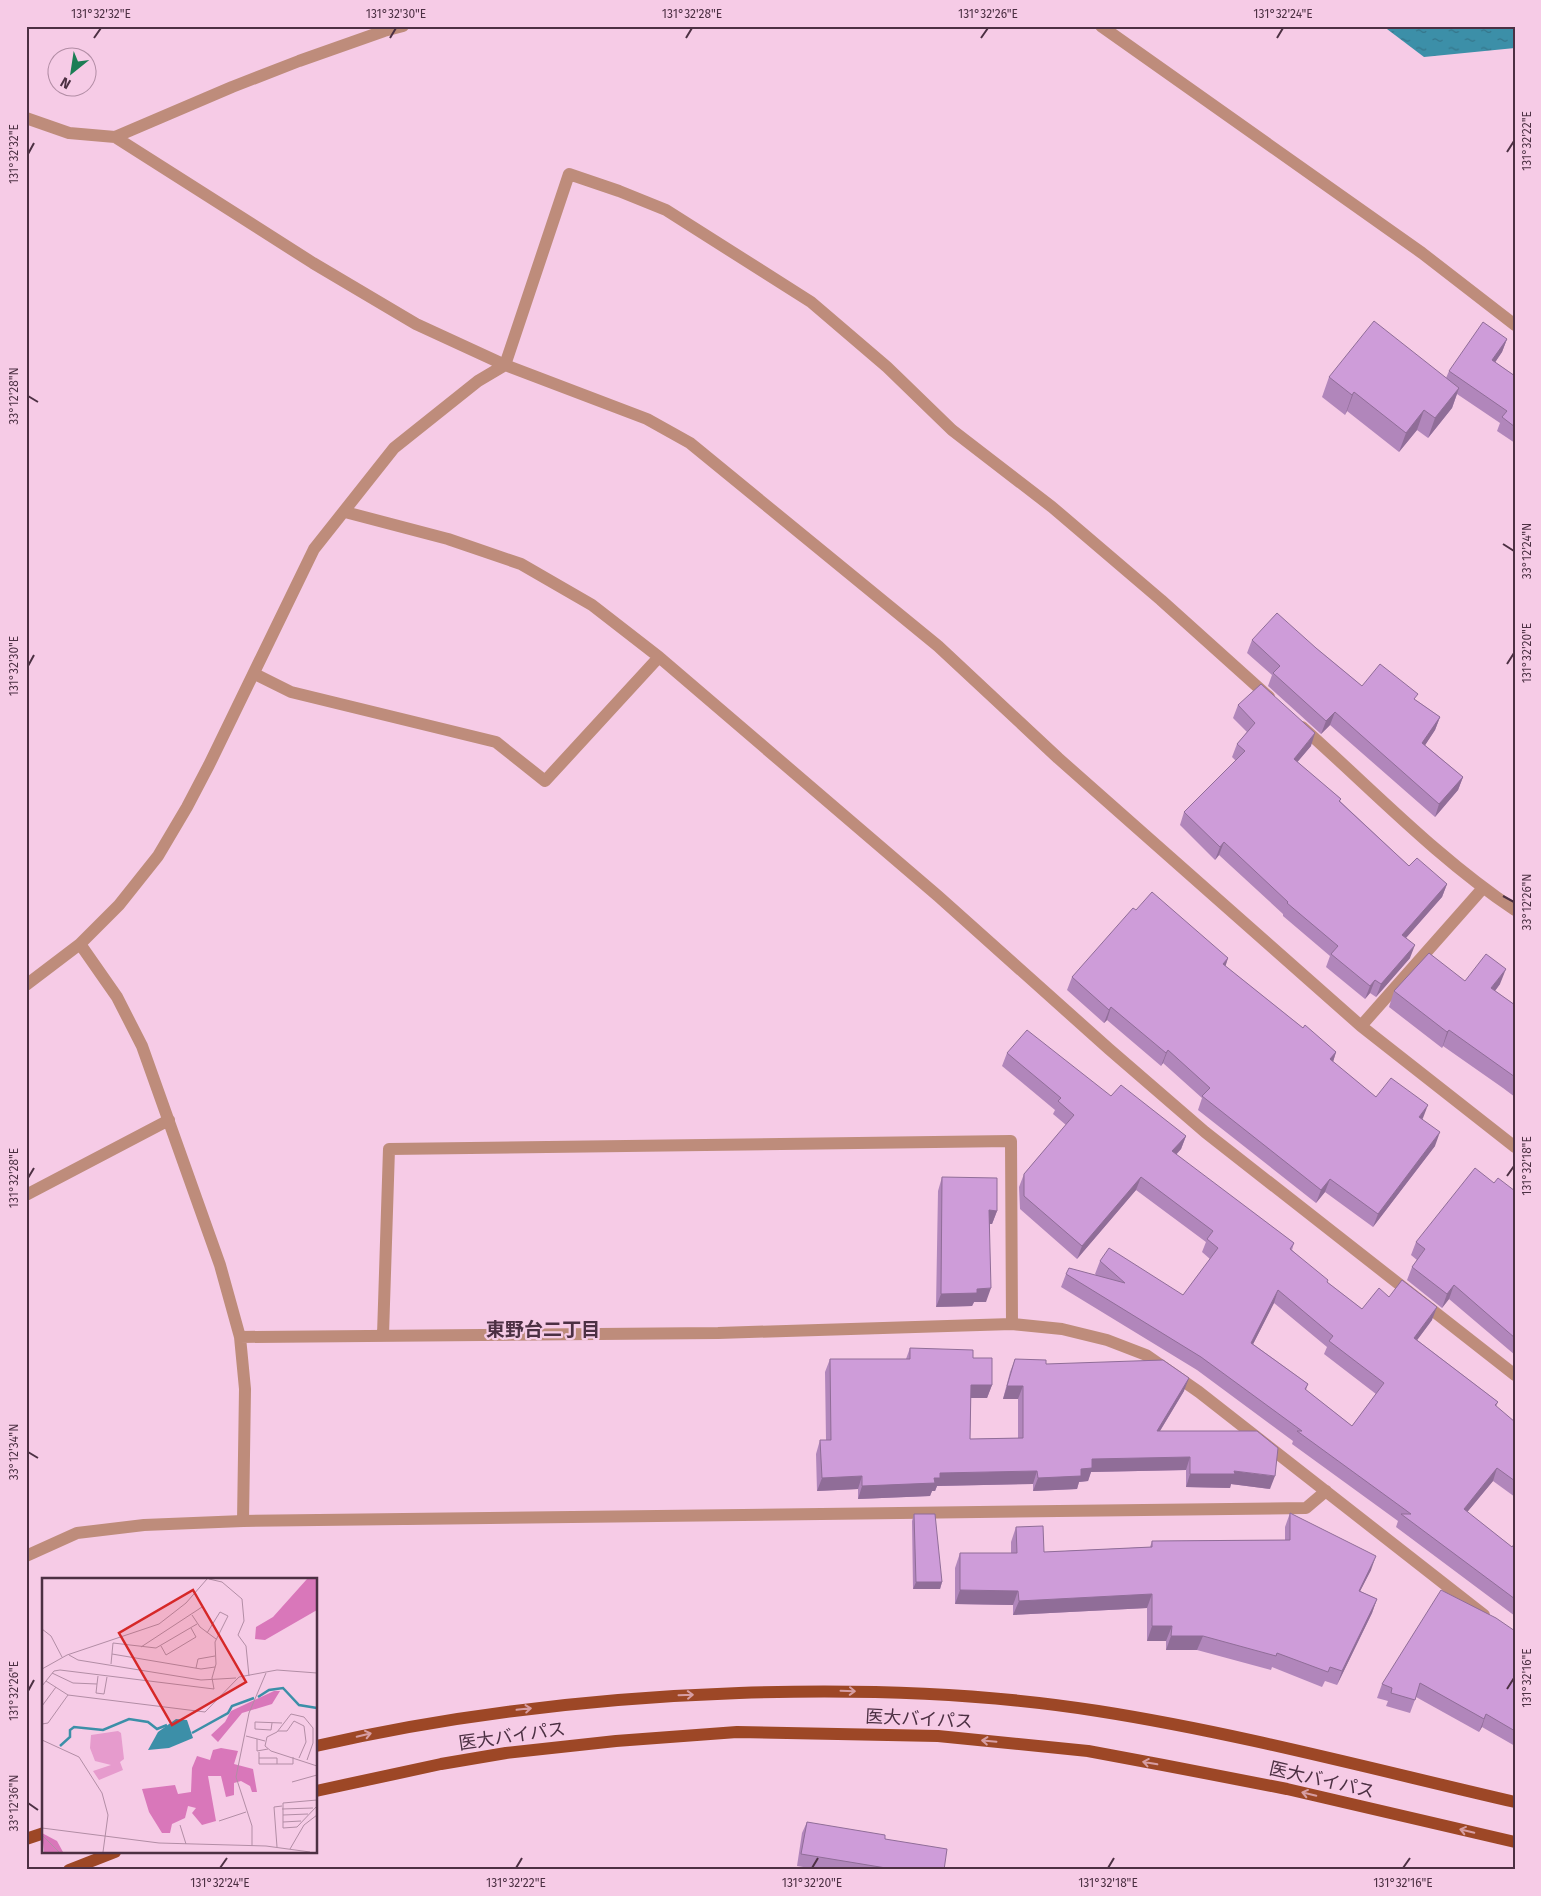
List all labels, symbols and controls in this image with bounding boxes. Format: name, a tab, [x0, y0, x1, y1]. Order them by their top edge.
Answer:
text: 131°32'32"E	[71, 7, 131, 21]
text: 131°32'30"E	[366, 7, 426, 21]
text: 131°32'28"E	[662, 7, 722, 21]
text: 131°32'26"E	[958, 7, 1018, 21]
text: 131°32'24"E	[1253, 7, 1313, 21]
north arrow	[48, 48, 98, 98]
text: N	[57, 73, 74, 93]
text: 131°32'22"E	[1520, 111, 1534, 171]
text: 131°32'32"E	[7, 124, 21, 184]
text: 33°12'28"N	[7, 367, 21, 425]
text: 33°12'24"N	[1520, 523, 1534, 579]
text: 131°32'20"E	[1520, 623, 1534, 683]
text: 131°32'30"E	[7, 636, 21, 696]
text: 33°12'26"N	[1520, 873, 1534, 931]
text: 131°32'18"E	[1520, 1136, 1534, 1196]
text: 131°32'28"E	[7, 1148, 21, 1208]
district label: 東野台二丁目	[486, 1318, 600, 1341]
text: 33°12'34"N	[7, 1424, 21, 1480]
inset map	[42, 1578, 318, 1854]
text: 131°32'16"E	[1520, 1648, 1534, 1708]
text: 131°32'26"E	[7, 1661, 21, 1721]
one-way arrow	[840, 1686, 856, 1696]
one-way arrow	[678, 1690, 694, 1699]
one-way arrow	[516, 1704, 532, 1714]
street label: 医大バイパス	[865, 1705, 973, 1733]
street label: 医大バイパス	[457, 1718, 567, 1754]
one-way arrow	[355, 1730, 371, 1739]
one-way arrow	[981, 1736, 997, 1745]
one-way arrow	[1142, 1757, 1158, 1767]
street label: 医大バイパス	[1267, 1757, 1377, 1803]
text: 33°12'36"N	[7, 1774, 21, 1832]
one-way arrow	[1302, 1789, 1318, 1798]
one-way arrow	[1460, 1826, 1476, 1835]
text: 131°32'24"E	[190, 1876, 250, 1890]
text: 131°32'22"E	[486, 1876, 546, 1890]
text: 131°32'20"E	[782, 1876, 842, 1890]
text: 131°32'18"E	[1078, 1876, 1138, 1890]
text: 131°32'16"E	[1373, 1876, 1433, 1890]

